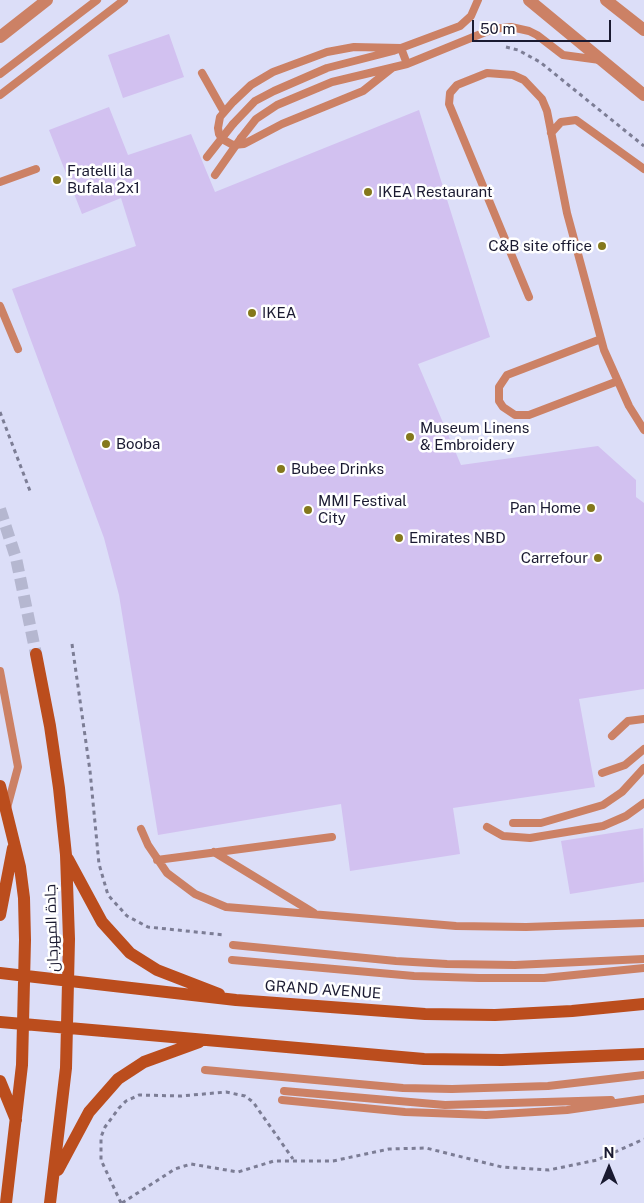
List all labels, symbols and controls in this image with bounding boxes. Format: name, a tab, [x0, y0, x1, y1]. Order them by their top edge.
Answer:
scale bar	[474, 10, 613, 42]
text: 50 m	[480, 20, 515, 37]
place label: Fratelli la Bufala 2x1	[67, 162, 140, 197]
marker: Fratelli la Bufala 2x1	[51, 174, 63, 186]
place label: IKEA Restaurant	[378, 183, 493, 201]
marker: IKEA Restaurant	[362, 186, 374, 198]
place label: C&B site office	[488, 237, 592, 255]
marker: C&B site office	[596, 240, 608, 252]
place label: IKEA	[262, 304, 296, 322]
marker: IKEA	[246, 307, 258, 319]
place label: Museum Linens & Embroidery	[420, 419, 529, 454]
marker: Museum Linens & Embroidery	[404, 431, 416, 443]
place label: Booba	[116, 435, 160, 453]
marker: Booba	[100, 438, 112, 450]
place label: Bubee Drinks	[291, 460, 384, 478]
marker: Bubee Drinks	[275, 463, 287, 475]
place label: MMI Festival City	[318, 492, 407, 527]
place label: Pan Home	[510, 499, 581, 517]
marker: Pan Home	[585, 502, 597, 514]
marker: MMI Festival City	[302, 504, 314, 516]
place label: Emirates NBD	[409, 529, 506, 547]
marker: Emirates NBD	[393, 532, 405, 544]
place label: Carrefour	[521, 549, 588, 567]
marker: Carrefour	[592, 552, 604, 564]
street label: جادة المهرجان	[41, 884, 63, 972]
street label: GRAND AVENUE	[264, 977, 382, 1003]
north arrow	[584, 1143, 634, 1193]
text: N	[604, 1145, 614, 1161]

